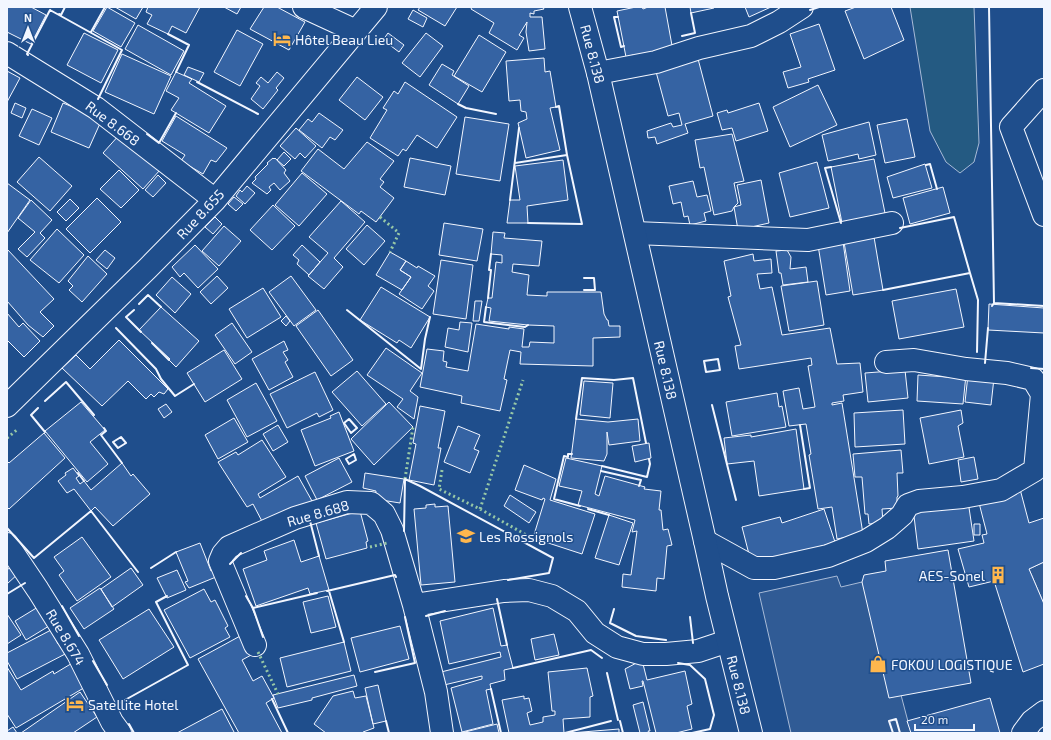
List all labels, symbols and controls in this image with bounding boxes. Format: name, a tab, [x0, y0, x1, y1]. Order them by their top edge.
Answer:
north arrow	[8, 8, 48, 48]
text: N	[24, 11, 32, 24]
street label: Rue 8.138	[577, 23, 609, 85]
hotel icon: Hôtel Beau Lieu	[272, 29, 292, 49]
place label: Hôtel Beau Lieu	[295, 31, 393, 48]
street label: Rue 8.668	[83, 97, 143, 149]
street label: Rue 8.655	[173, 186, 227, 242]
street label: Rue 8.138	[651, 339, 681, 401]
street label: Rue 8.688	[285, 496, 351, 530]
school or university icon: Les Rossignols	[456, 526, 476, 546]
place label: Les Rossignols	[479, 528, 573, 545]
building icon: AES-Sonel	[988, 565, 1008, 585]
place label: AES-Sonel	[919, 567, 986, 584]
street label: Rue 8.674	[43, 606, 89, 668]
street label: Rue 8.138	[723, 654, 755, 716]
shop icon: FOKOU LOGISTIQUE	[868, 654, 888, 674]
place label: FOKOU LOGISTIQUE	[891, 656, 1013, 673]
hotel icon: Satellite Hotel	[65, 694, 85, 714]
place label: Satellite Hotel	[88, 696, 179, 713]
scale bar	[915, 706, 974, 732]
text: 20 m	[921, 712, 948, 726]

